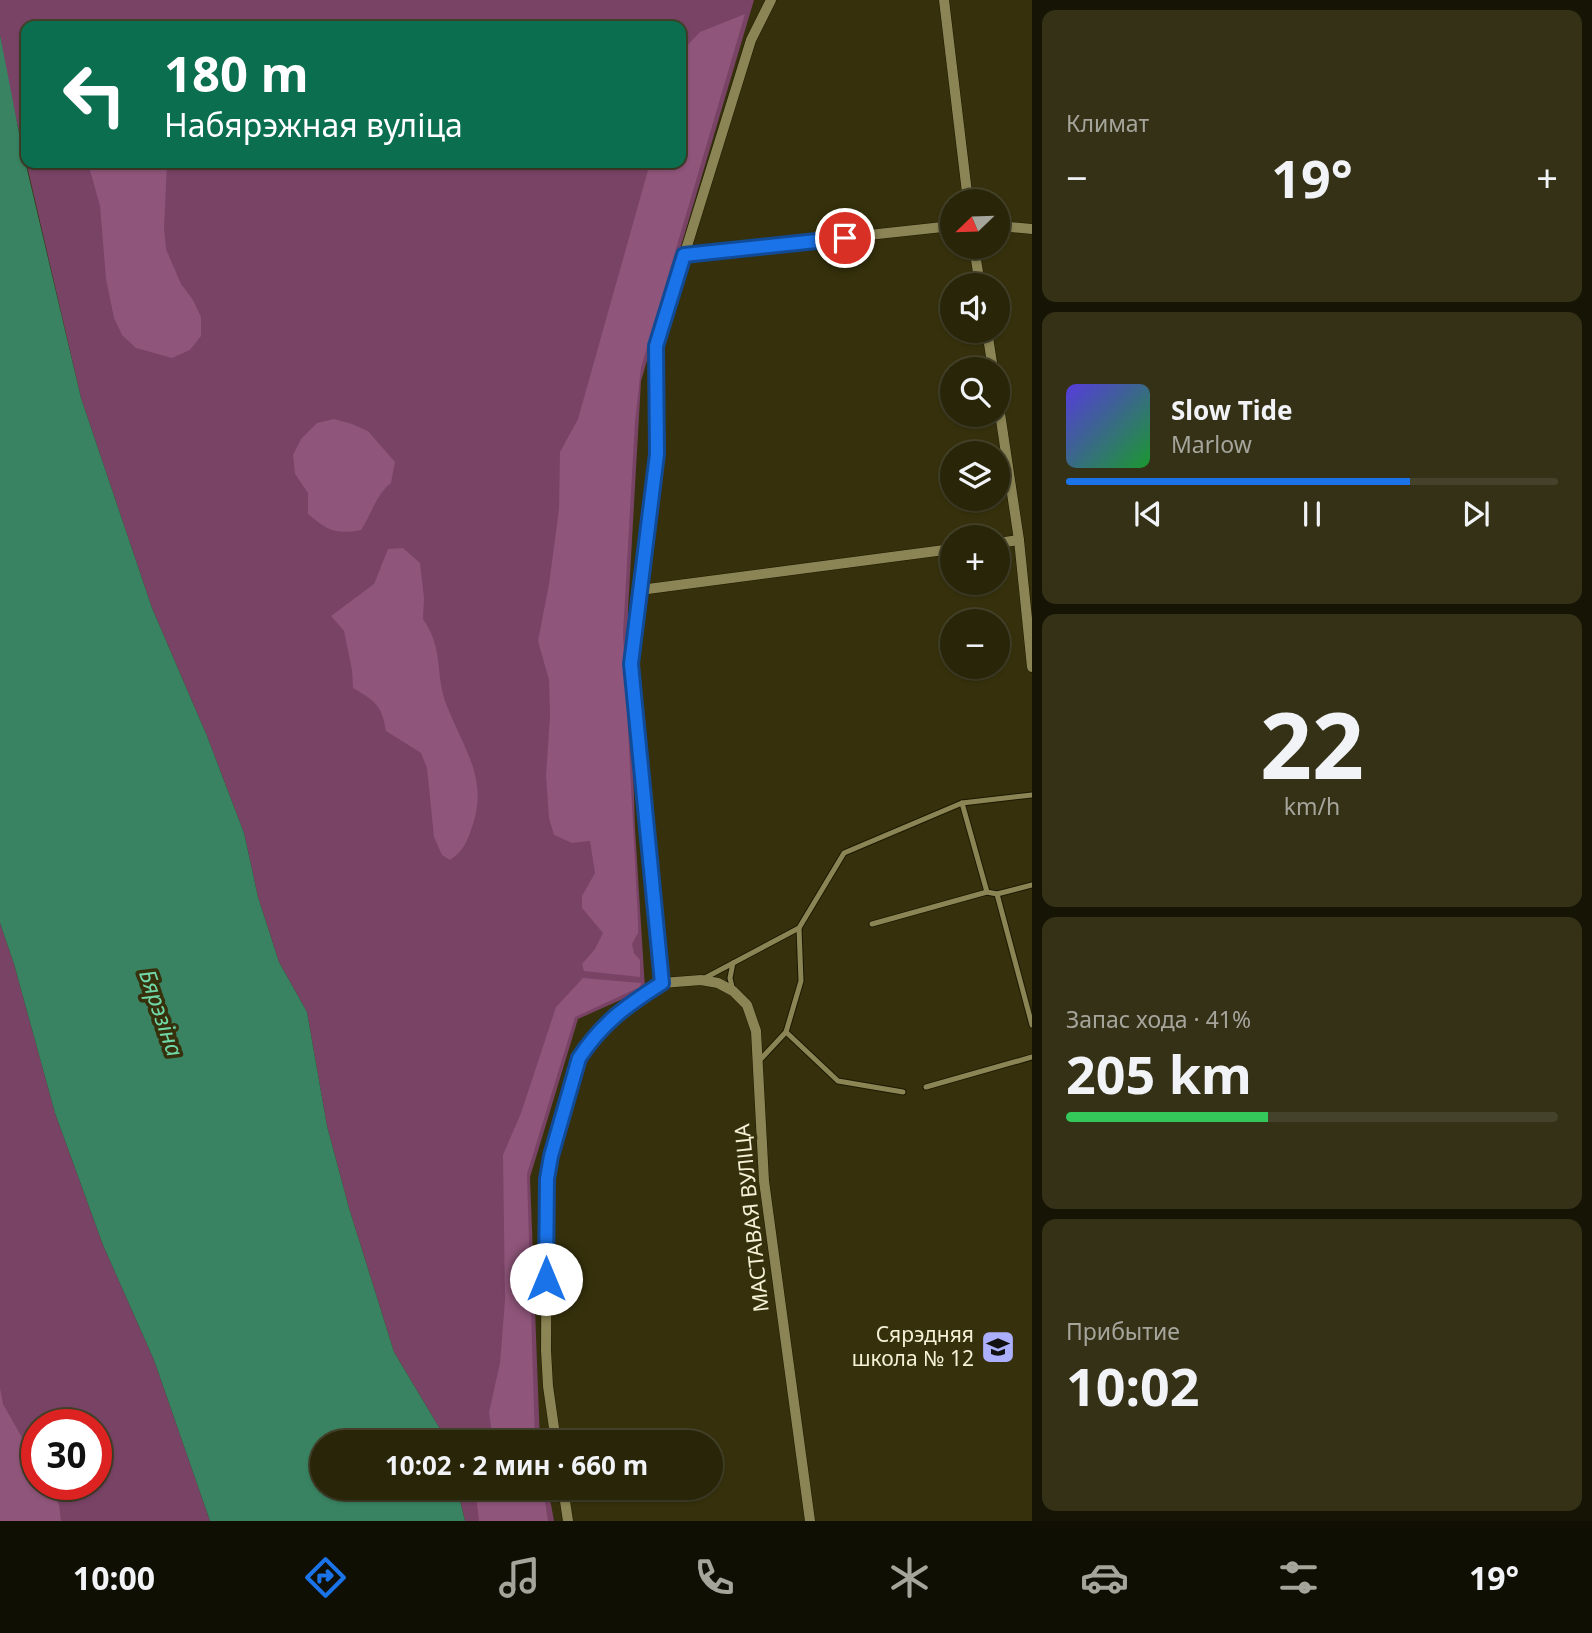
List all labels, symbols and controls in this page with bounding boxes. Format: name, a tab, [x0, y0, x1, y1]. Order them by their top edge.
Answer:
text: 180 m	[164, 40, 309, 106]
icon: left	[49, 49, 140, 140]
text: Набярэжная вуліца	[164, 103, 463, 146]
text: Климат	[1066, 107, 1149, 139]
text: 19°	[1271, 142, 1353, 213]
text: −	[1066, 151, 1088, 203]
text: +	[1536, 151, 1558, 203]
north arrow	[940, 189, 1010, 259]
map controls	[940, 189, 1010, 679]
pin	[815, 208, 875, 268]
icon: arrive	[826, 219, 864, 257]
button: sound	[940, 273, 1010, 343]
button: search	[940, 357, 1010, 427]
text: Slow Tide	[1171, 392, 1293, 428]
text: Marlow	[1171, 428, 1252, 460]
button: layers	[940, 441, 1010, 511]
icon: previous	[1129, 495, 1167, 533]
icon: pause	[1293, 495, 1331, 533]
icon: next	[1457, 495, 1495, 533]
button: +	[940, 525, 1010, 595]
button: −	[940, 609, 1010, 679]
text: 22	[1260, 682, 1364, 806]
text: km/h	[1284, 790, 1340, 822]
water label: Бярэзіна	[132, 965, 192, 1061]
text: Запас хода · 41%	[1066, 1003, 1251, 1035]
text: 205 km	[1066, 1038, 1252, 1109]
street label: МАСТАВАЯ ВУЛІЦА	[727, 1122, 775, 1314]
position arrow	[509, 1242, 583, 1316]
text: Прибытие	[1066, 1315, 1180, 1347]
place label: Сярэдняя школа № 12	[852, 1320, 974, 1372]
school or university icon: Сярэдняя школа № 12	[979, 1328, 1017, 1366]
text: 10:02	[1066, 1350, 1200, 1421]
speed limit sign: 30	[21, 1409, 112, 1500]
text: 10:02 · 2 мин · 660 m	[385, 1447, 648, 1483]
icon: directions	[301, 1553, 350, 1602]
icon: music	[495, 1553, 544, 1602]
icon: phone	[690, 1553, 739, 1602]
icon: climate	[885, 1553, 934, 1602]
icon: car	[1080, 1553, 1129, 1602]
icon: filters	[1274, 1553, 1323, 1602]
text: 10:00	[73, 1556, 155, 1599]
text: 19°	[1469, 1556, 1519, 1599]

